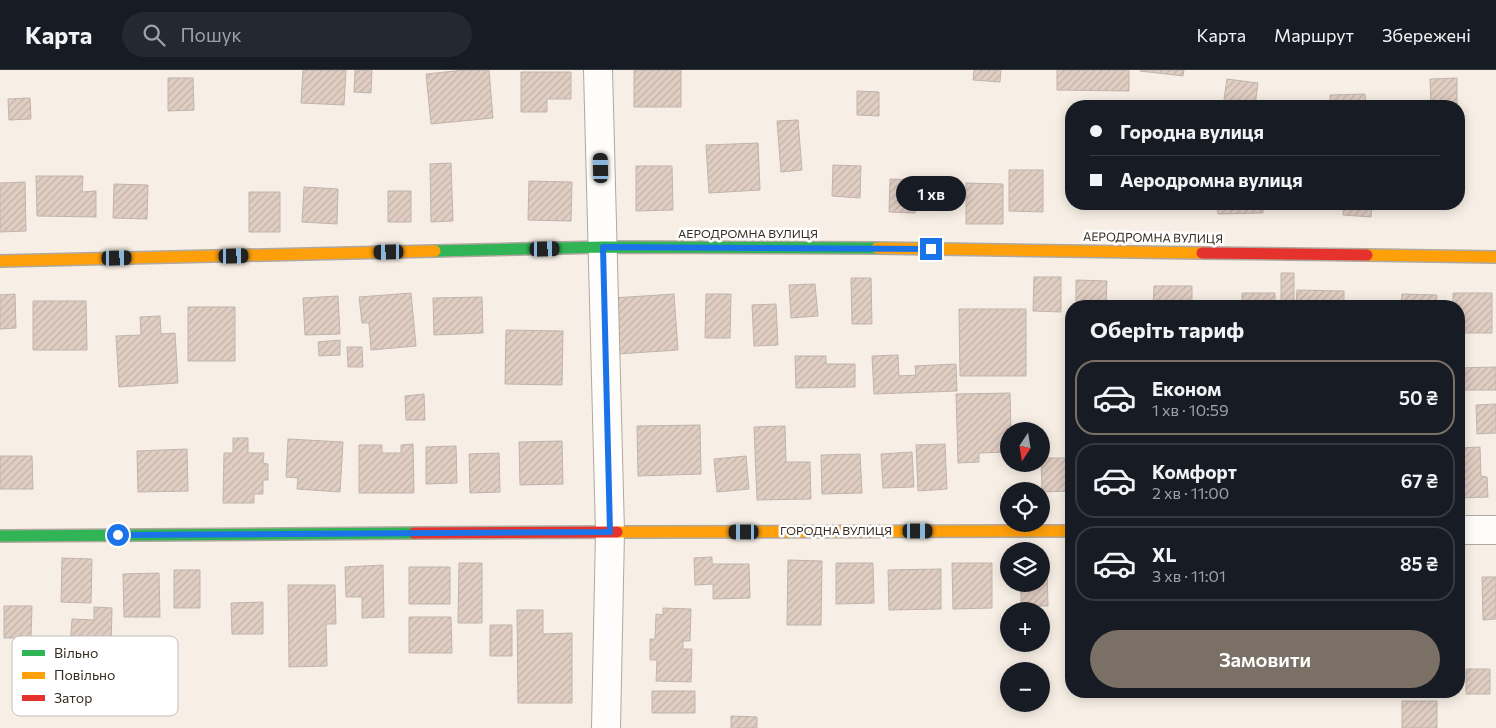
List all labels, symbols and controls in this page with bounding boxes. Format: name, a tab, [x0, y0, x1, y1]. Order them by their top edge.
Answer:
search box	[122, 12, 472, 57]
text: Карта	[25, 20, 92, 49]
icon: search	[140, 21, 168, 49]
text: Пошук	[180, 23, 242, 46]
text: Карта	[1196, 24, 1246, 46]
text: Маршрут	[1274, 24, 1354, 46]
text: Збережені	[1382, 24, 1471, 46]
text: Городна вулиця	[1120, 120, 1264, 143]
car	[593, 153, 608, 183]
text: Аеродромна вулиця	[1120, 168, 1303, 191]
callout: 1 хв	[896, 176, 966, 212]
text: 1 хв	[917, 184, 945, 203]
street label: АЕРОДРОМНА ВУЛИЦЯ	[678, 226, 818, 240]
street label: АЕРОДРОМНА ВУЛИЦЯ	[1083, 229, 1223, 245]
route end	[920, 238, 942, 260]
car	[529, 241, 560, 257]
car	[373, 244, 404, 260]
car	[218, 248, 249, 264]
car	[101, 250, 132, 266]
text: Оберіть тариф	[1090, 316, 1244, 343]
icon: car	[1092, 375, 1137, 420]
text: Економ	[1152, 377, 1221, 400]
text: 50 ₴	[1399, 386, 1438, 409]
text: 1 хв · 10:59	[1152, 400, 1229, 419]
north arrow	[1000, 422, 1050, 472]
map controls	[1000, 422, 1050, 712]
icon: car	[1092, 458, 1137, 503]
text: Комфорт	[1152, 460, 1237, 483]
text: 67 ₴	[1401, 469, 1438, 492]
button: locate	[1000, 482, 1050, 532]
text: 2 хв · 11:00	[1152, 483, 1229, 502]
street label: ГОРОДНА ВУЛИЦЯ	[780, 523, 892, 537]
route start	[107, 524, 129, 546]
car	[903, 524, 933, 539]
car	[729, 525, 759, 540]
icon: car	[1092, 541, 1137, 586]
button: layers	[1000, 542, 1050, 592]
text: XL	[1152, 543, 1177, 566]
text: 85 ₴	[1400, 552, 1438, 575]
text: 3 хв · 11:01	[1152, 566, 1226, 585]
button: +	[1000, 602, 1050, 652]
button: Замовити	[1090, 630, 1440, 688]
legend	[12, 636, 178, 716]
text: Вільно	[54, 644, 98, 661]
button: −	[1000, 662, 1050, 712]
text: Повільно	[54, 666, 115, 683]
text: Затор	[54, 689, 92, 706]

